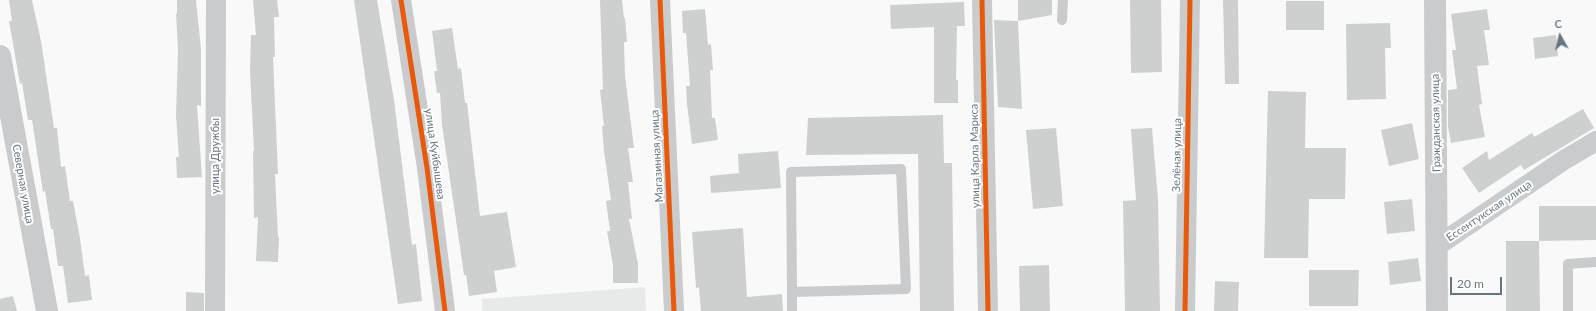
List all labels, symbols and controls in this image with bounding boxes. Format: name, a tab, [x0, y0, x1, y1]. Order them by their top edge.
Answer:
north arrow	[1540, 16, 1580, 56]
text: С	[1554, 17, 1563, 31]
street label: Гражданская улица	[1429, 74, 1443, 172]
street label: улица Карла Маркса	[967, 104, 983, 208]
street label: улица Куйбышева	[422, 108, 448, 200]
street label: Магазинная улица	[648, 109, 666, 203]
street label: улица Дружбы	[208, 118, 222, 194]
street label: Зелёная улица	[1170, 118, 1184, 192]
street label: Северная улица	[10, 143, 36, 225]
street label: Ессентукская улица	[1444, 178, 1534, 244]
scale bar	[1452, 269, 1504, 295]
text: 20 m	[1457, 276, 1484, 291]

